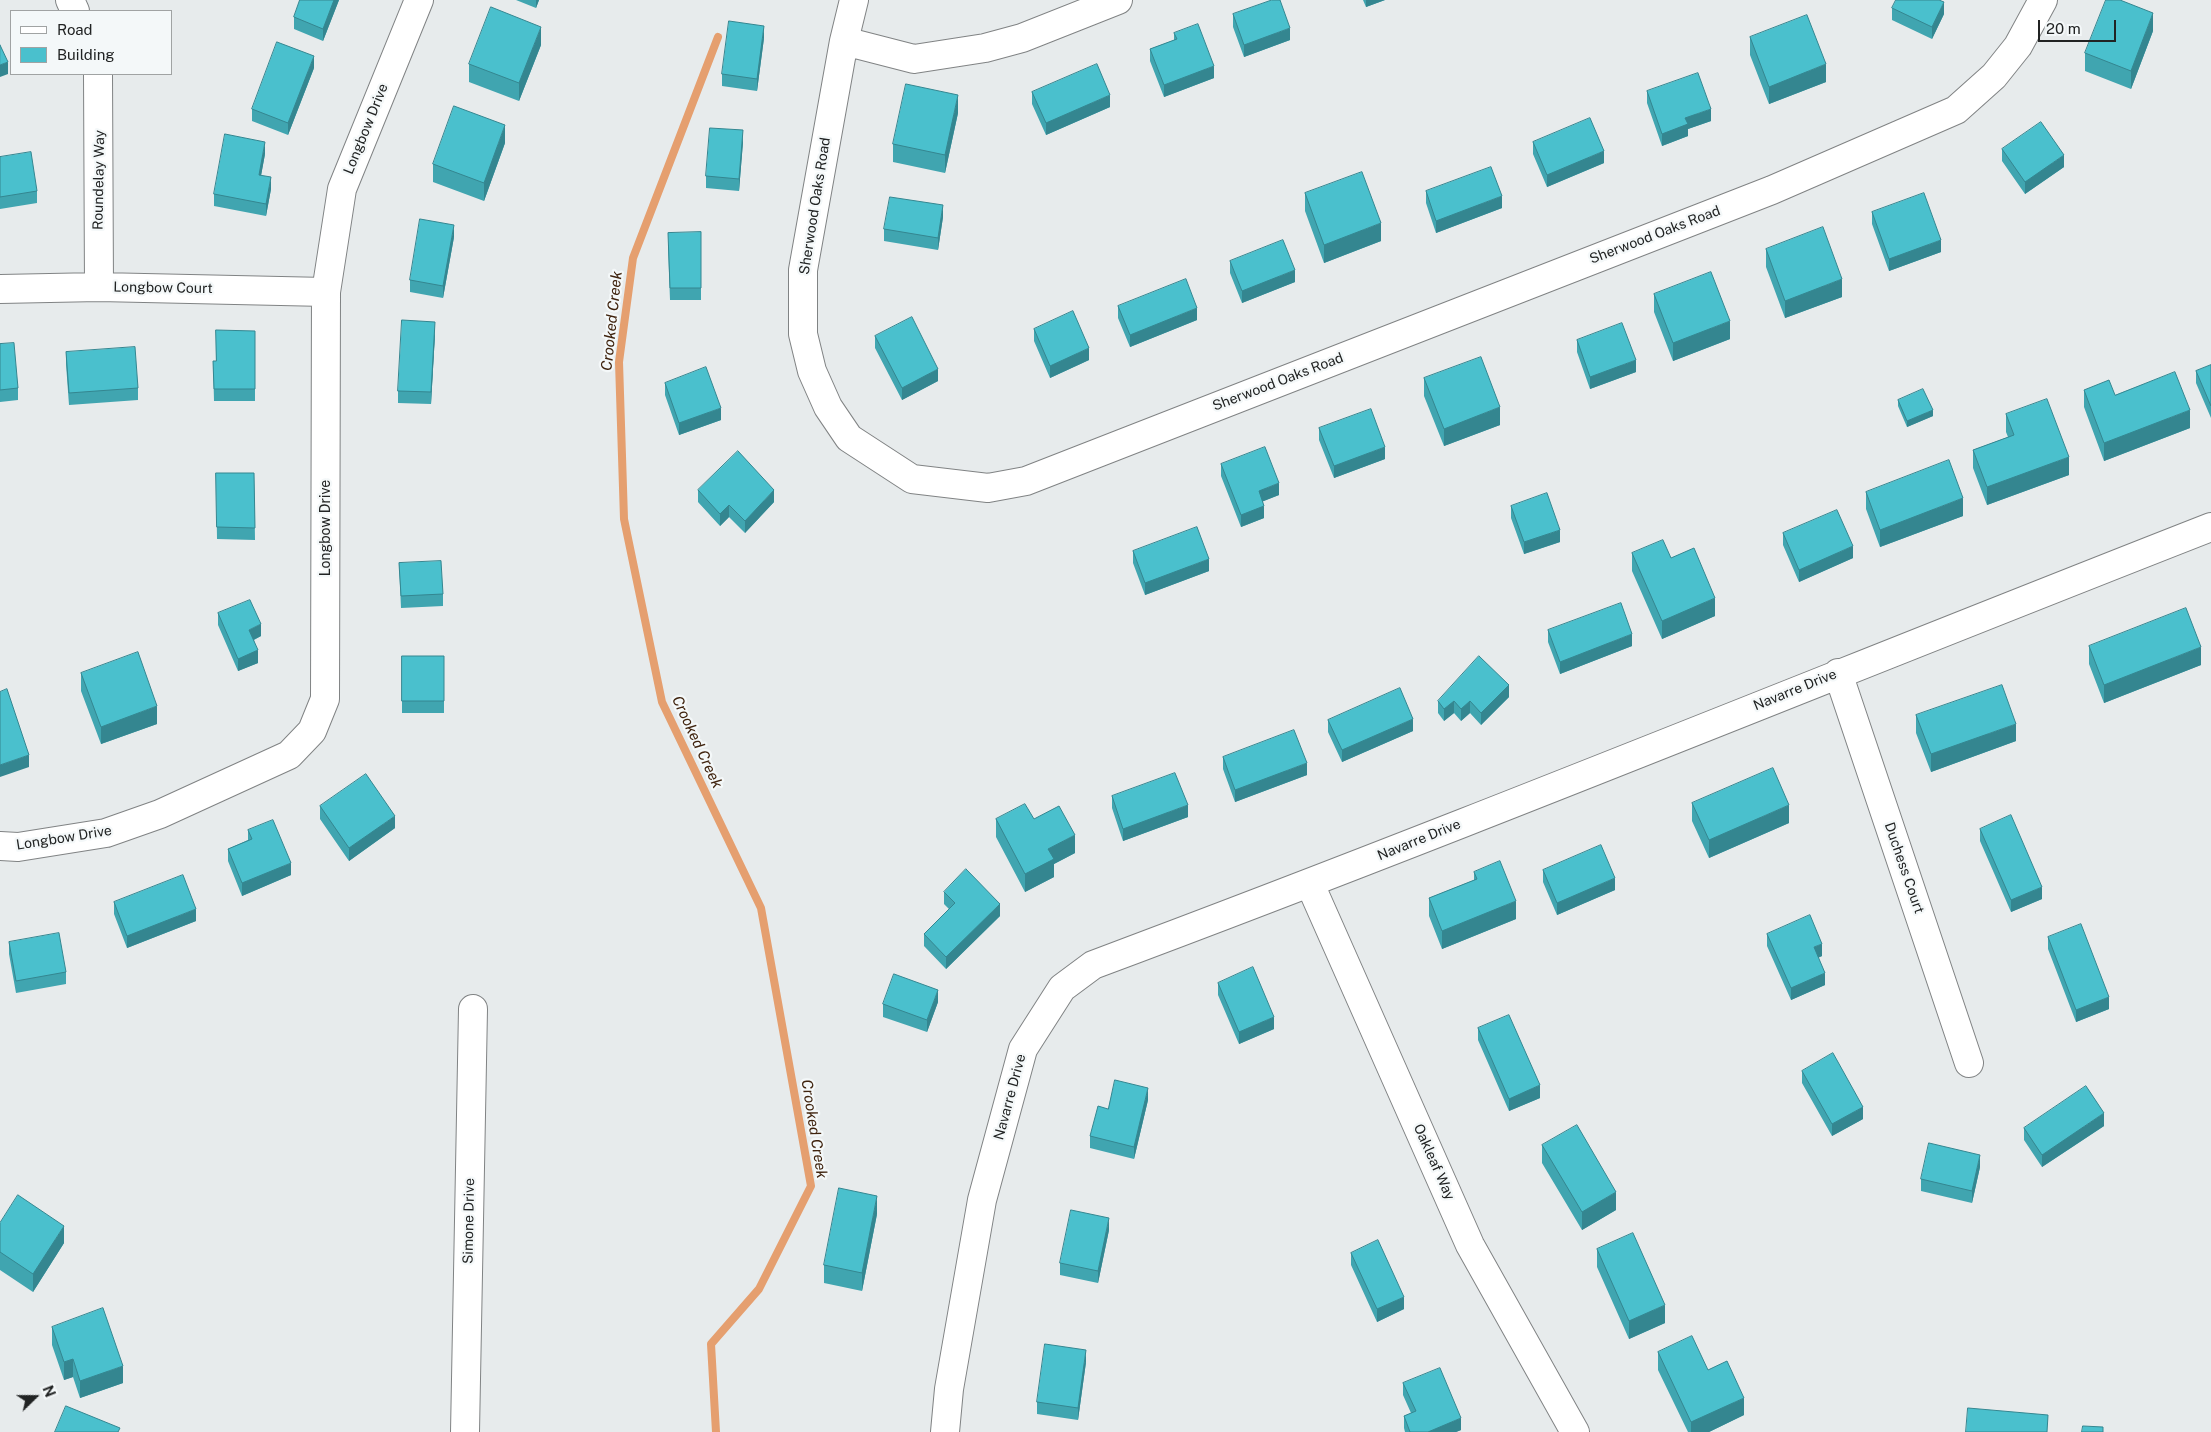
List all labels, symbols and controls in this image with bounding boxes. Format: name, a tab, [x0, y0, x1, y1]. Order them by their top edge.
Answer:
legend	[10, 10, 172, 75]
scale bar	[2041, 10, 2118, 42]
text: 20 m	[2046, 20, 2081, 37]
text: Road	[57, 21, 93, 38]
text: Building	[57, 46, 115, 63]
street label: Longbow Drive	[340, 81, 392, 177]
street label: Roundelay Way	[90, 130, 108, 230]
street label: Sherwood Oaks Road	[796, 136, 834, 276]
street label: Sherwood Oaks Road	[1587, 202, 1723, 268]
water label: Crooked Creek	[598, 270, 626, 372]
street label: Longbow Court	[113, 279, 213, 297]
street label: Sherwood Oaks Road	[1210, 349, 1346, 415]
street label: Longbow Drive	[318, 480, 334, 576]
street label: Navarre Drive	[1751, 666, 1839, 714]
water label: Crooked Creek	[668, 693, 726, 791]
street label: Navarre Drive	[1375, 816, 1463, 864]
street label: Duchess Court	[1881, 820, 1927, 916]
street label: Longbow Drive	[15, 822, 113, 854]
street label: Navarre Drive	[990, 1052, 1030, 1142]
water label: Crooked Creek	[797, 1078, 831, 1180]
street label: Oakleaf Way	[1410, 1121, 1458, 1203]
street label: Simone Drive	[460, 1178, 478, 1264]
north arrow	[10, 1372, 60, 1422]
text: N	[39, 1383, 58, 1399]

